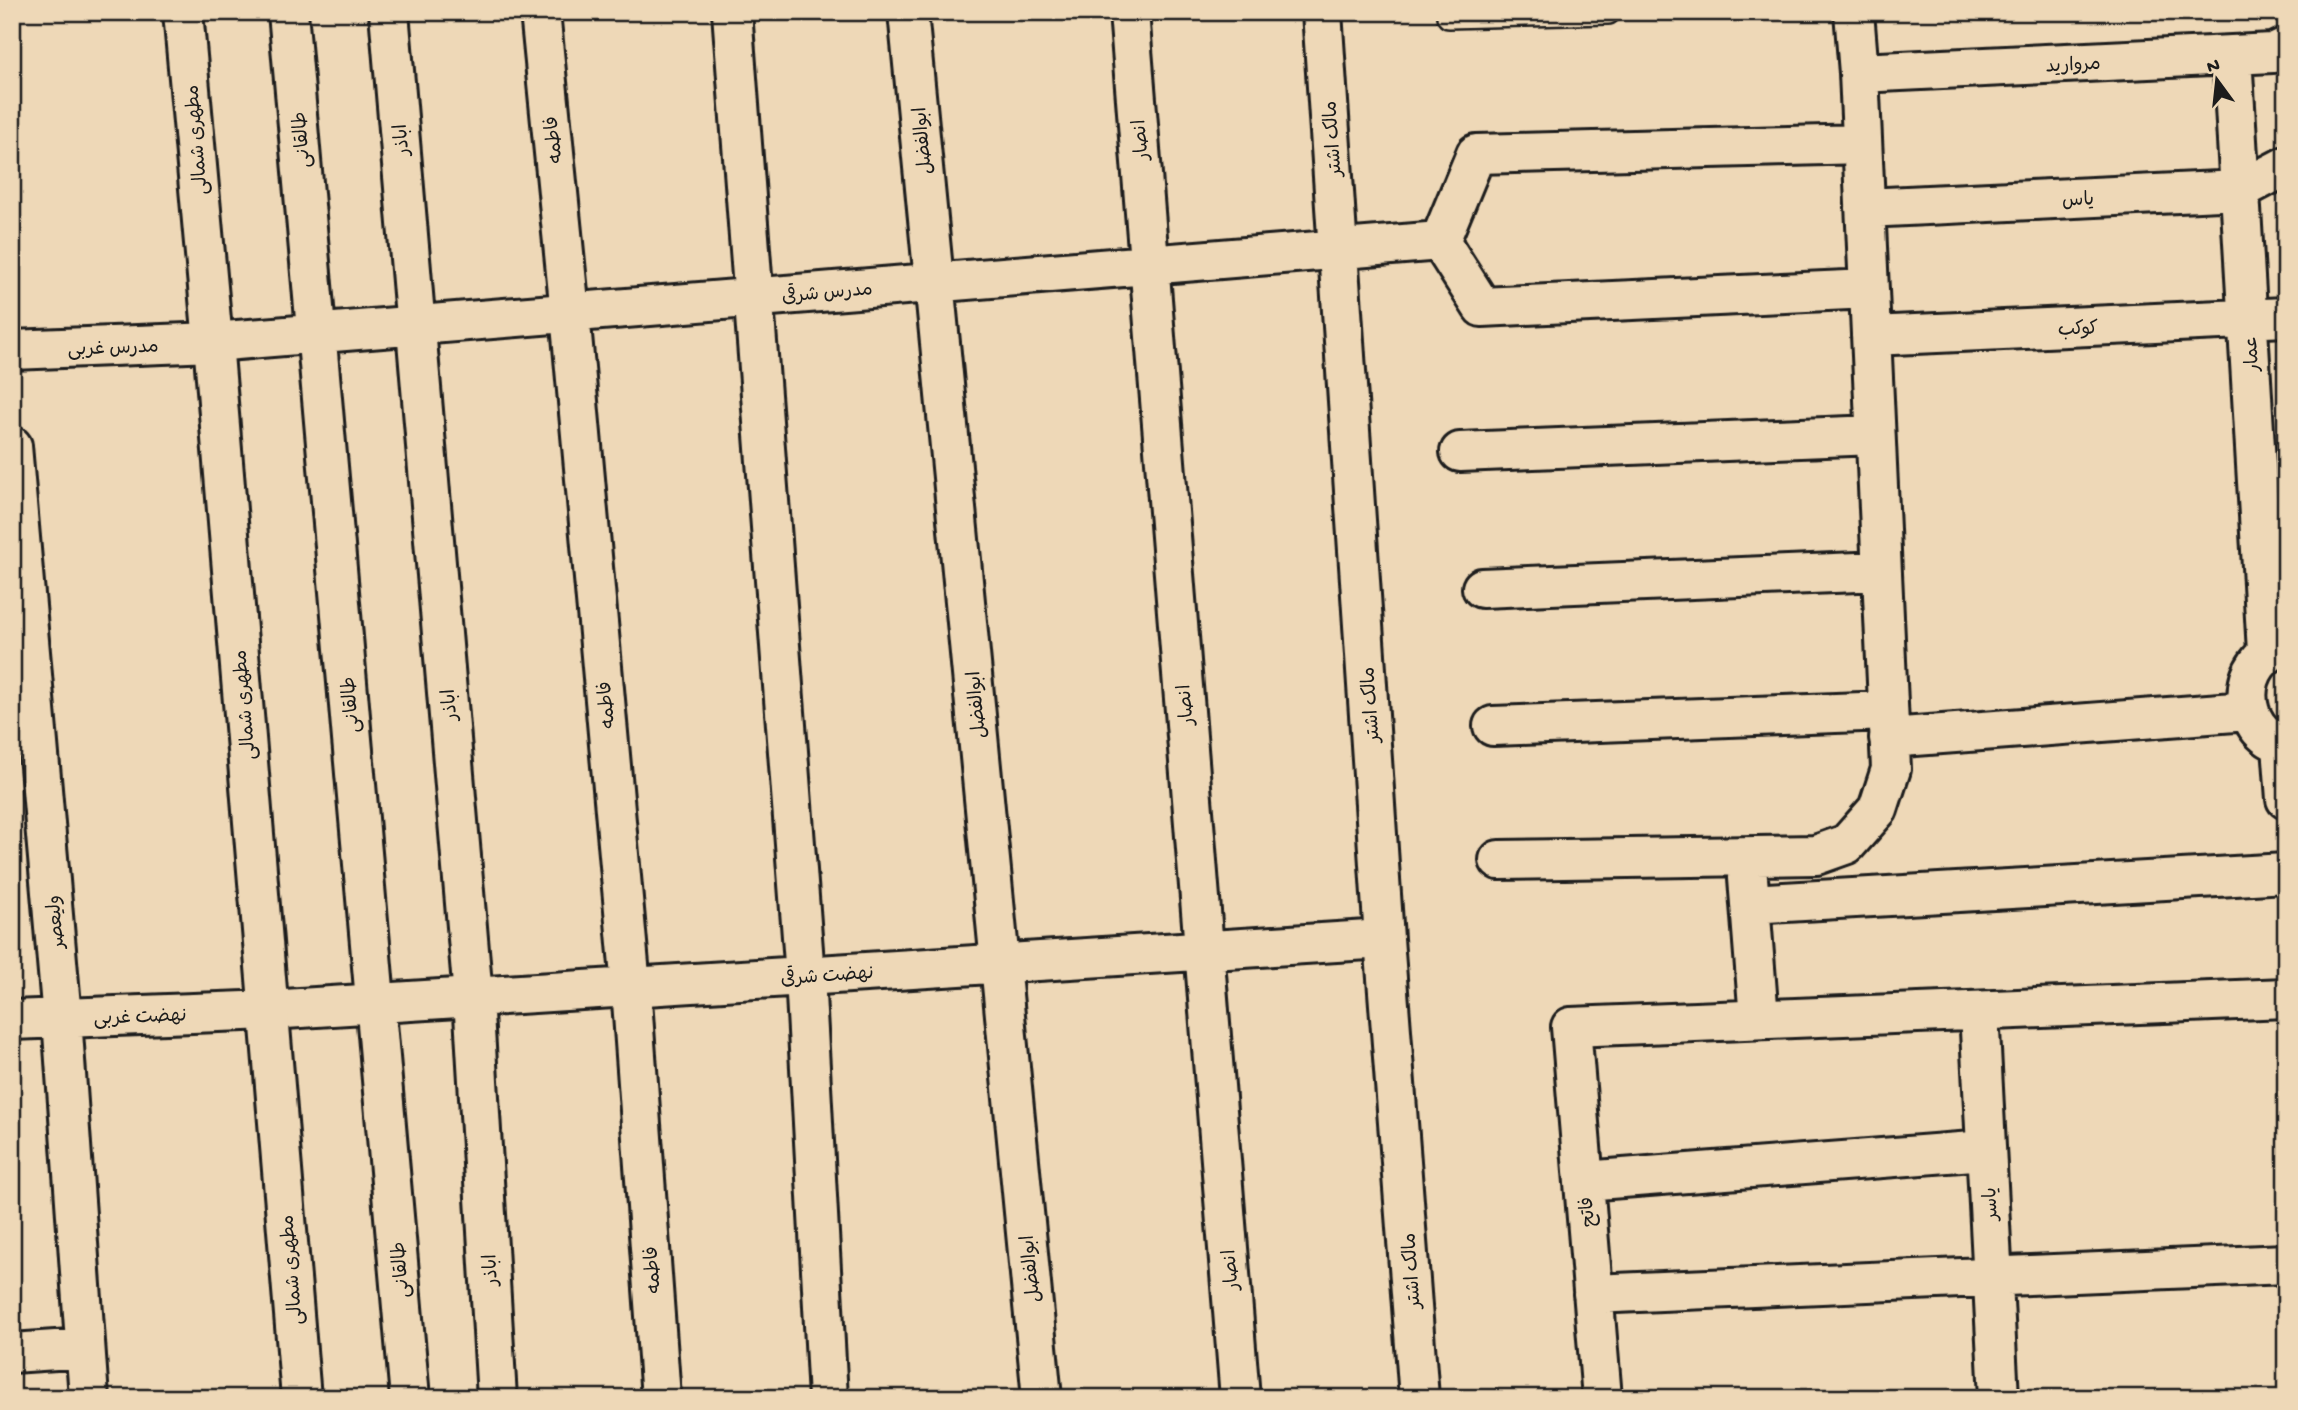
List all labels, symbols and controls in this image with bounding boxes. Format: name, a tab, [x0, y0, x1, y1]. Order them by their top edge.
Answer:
north arrow	[2182, 46, 2252, 116]
street label: مروارید	[2045, 54, 2101, 79]
text: N	[2205, 54, 2222, 80]
street label: مطهری شمالی	[182, 84, 215, 196]
street label: مالک اشتر	[1320, 100, 1349, 179]
street label: ابوالفضل	[910, 106, 939, 175]
street label: طالقانی	[290, 111, 317, 169]
street label: فاطمه	[542, 115, 569, 164]
street label: انصار	[1129, 118, 1156, 163]
street label: اباذر	[391, 123, 417, 159]
street label: یاس	[2062, 189, 2095, 214]
street label: مدرس شرقی	[781, 275, 874, 310]
street label: کوکب	[2058, 318, 2099, 343]
street label: عمار	[2241, 335, 2266, 374]
street label: مدرس غربی	[67, 336, 159, 363]
street label: مطهری شمالی	[230, 649, 263, 761]
street label: مالک اشتر	[1358, 666, 1387, 745]
street label: ابوالفضل	[964, 670, 993, 739]
street label: طالقانی	[339, 676, 366, 734]
street label: فاطمه	[595, 680, 622, 729]
street label: انصار	[1174, 683, 1201, 728]
street label: اباذر	[439, 688, 465, 724]
street label: ولیعصر	[44, 894, 71, 951]
street label: نهضت شرقی	[780, 959, 874, 992]
street label: نهضت غربی	[93, 1005, 187, 1032]
street label: یاسر	[1980, 1187, 2005, 1223]
street label: فاتح	[1577, 1196, 1602, 1228]
street label: مطهری شمالی	[277, 1214, 310, 1326]
street label: مالک اشتر	[1399, 1232, 1428, 1311]
street label: ابوالفضل	[1018, 1234, 1047, 1303]
street label: طالقانی	[389, 1241, 416, 1299]
street label: فاطمه	[641, 1245, 668, 1294]
street label: انصار	[1219, 1248, 1246, 1293]
street label: اباذر	[480, 1253, 505, 1288]

